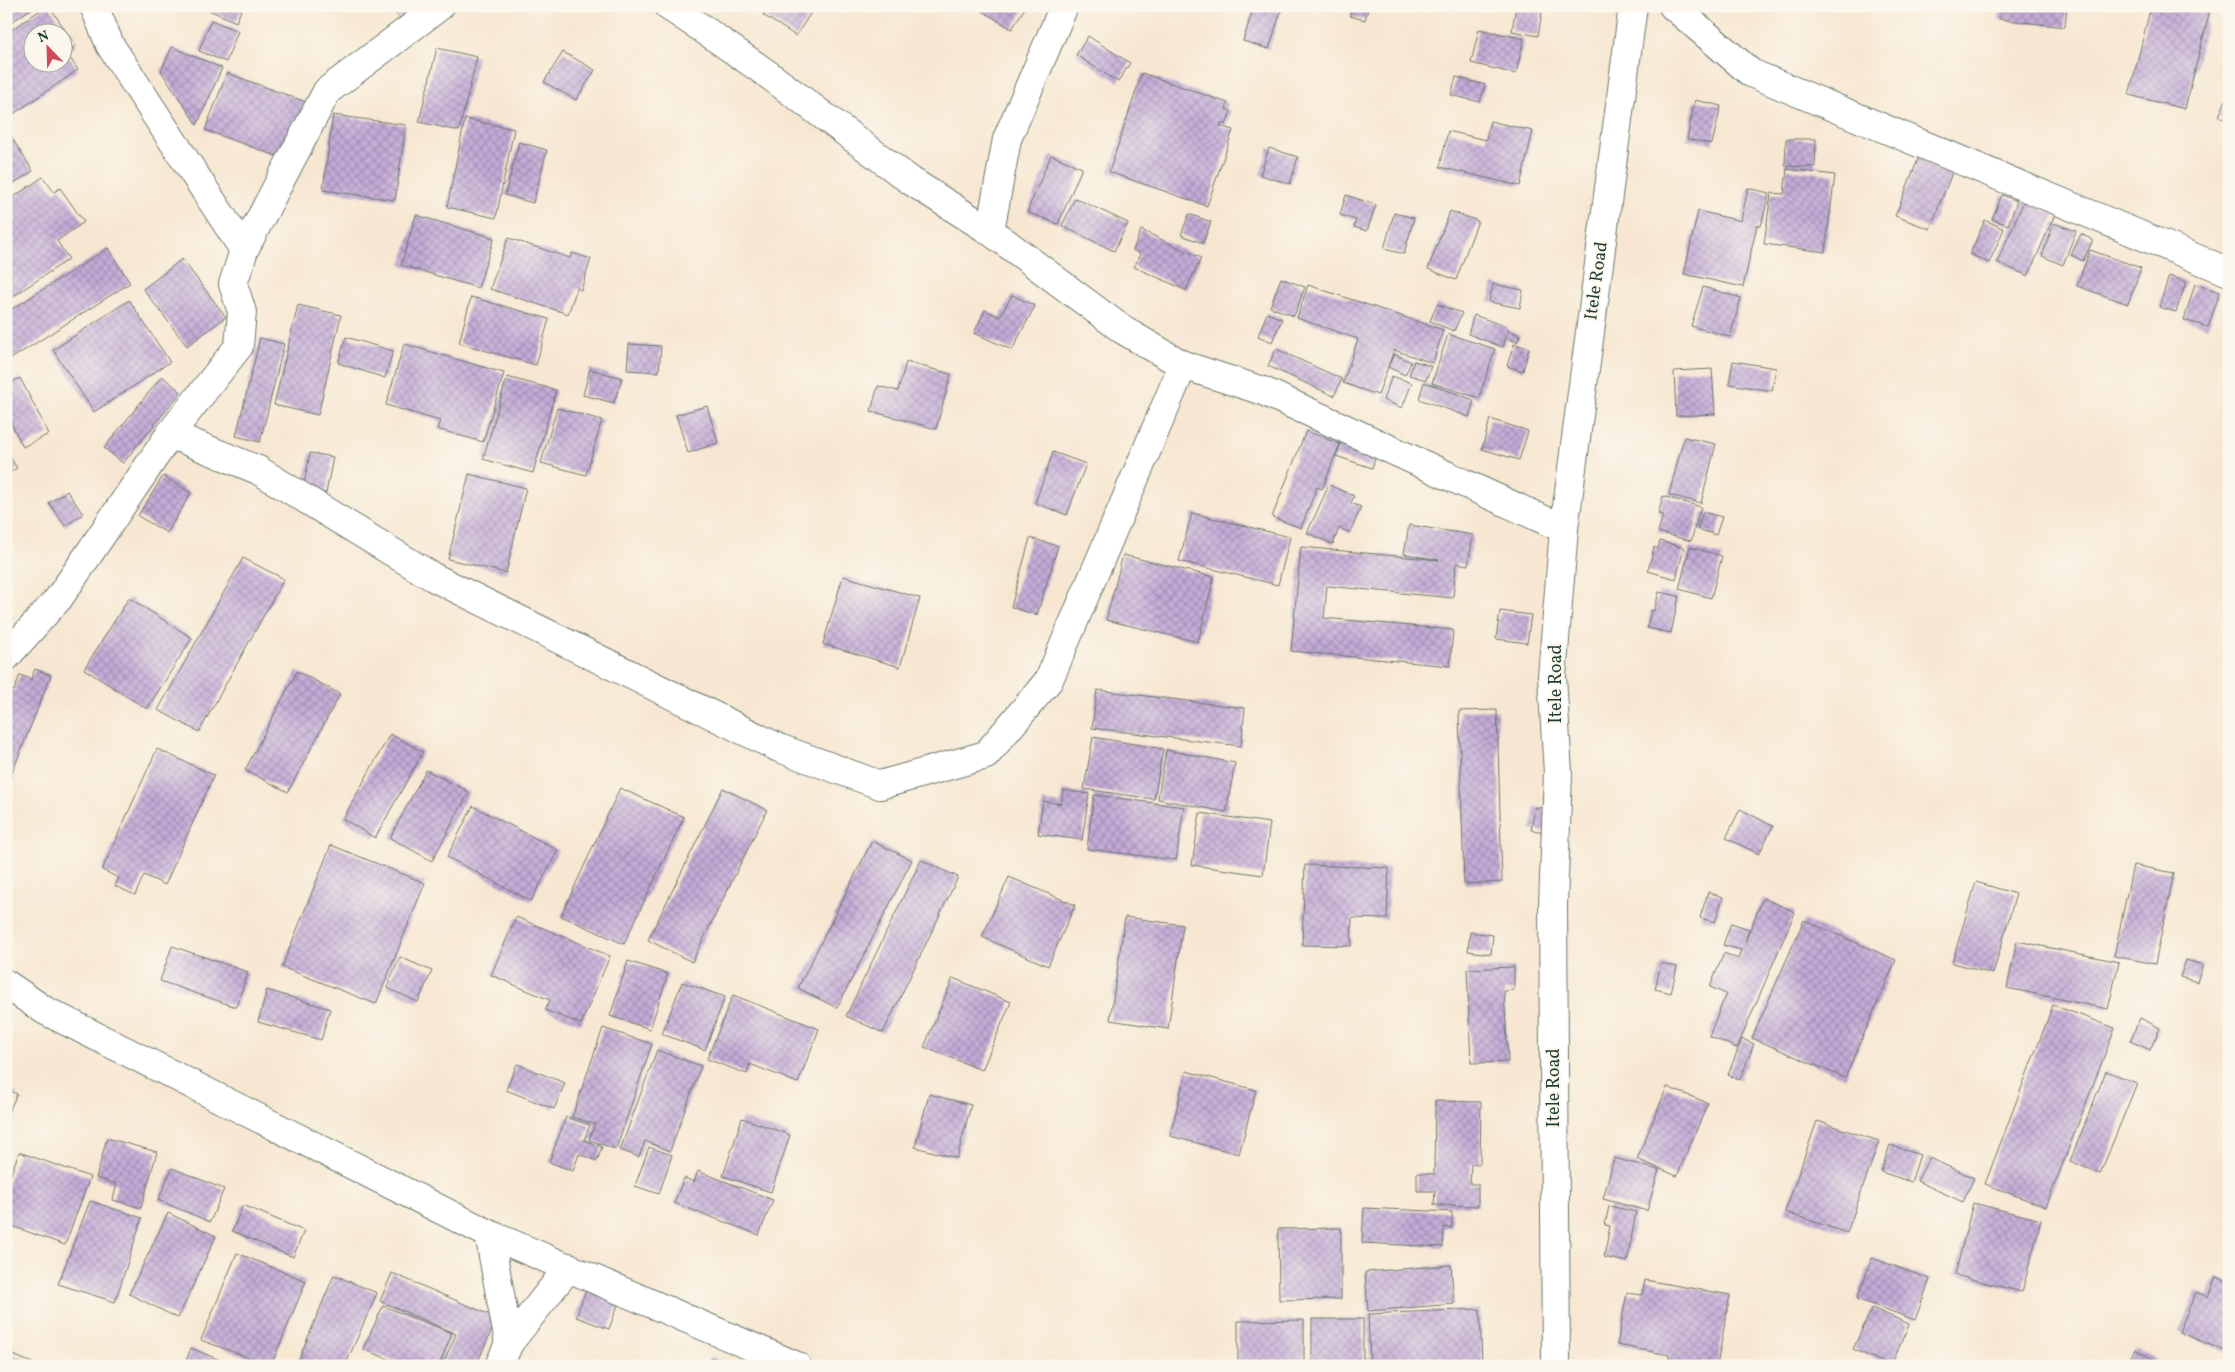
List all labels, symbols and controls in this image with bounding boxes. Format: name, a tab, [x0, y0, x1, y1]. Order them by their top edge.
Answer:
north arrow	[22, 22, 72, 72]
text: N	[35, 27, 52, 48]
street label: Itele Road	[1579, 240, 1615, 322]
street label: Itele Road	[1544, 644, 1569, 724]
street label: Itele Road	[1542, 1048, 1567, 1128]

